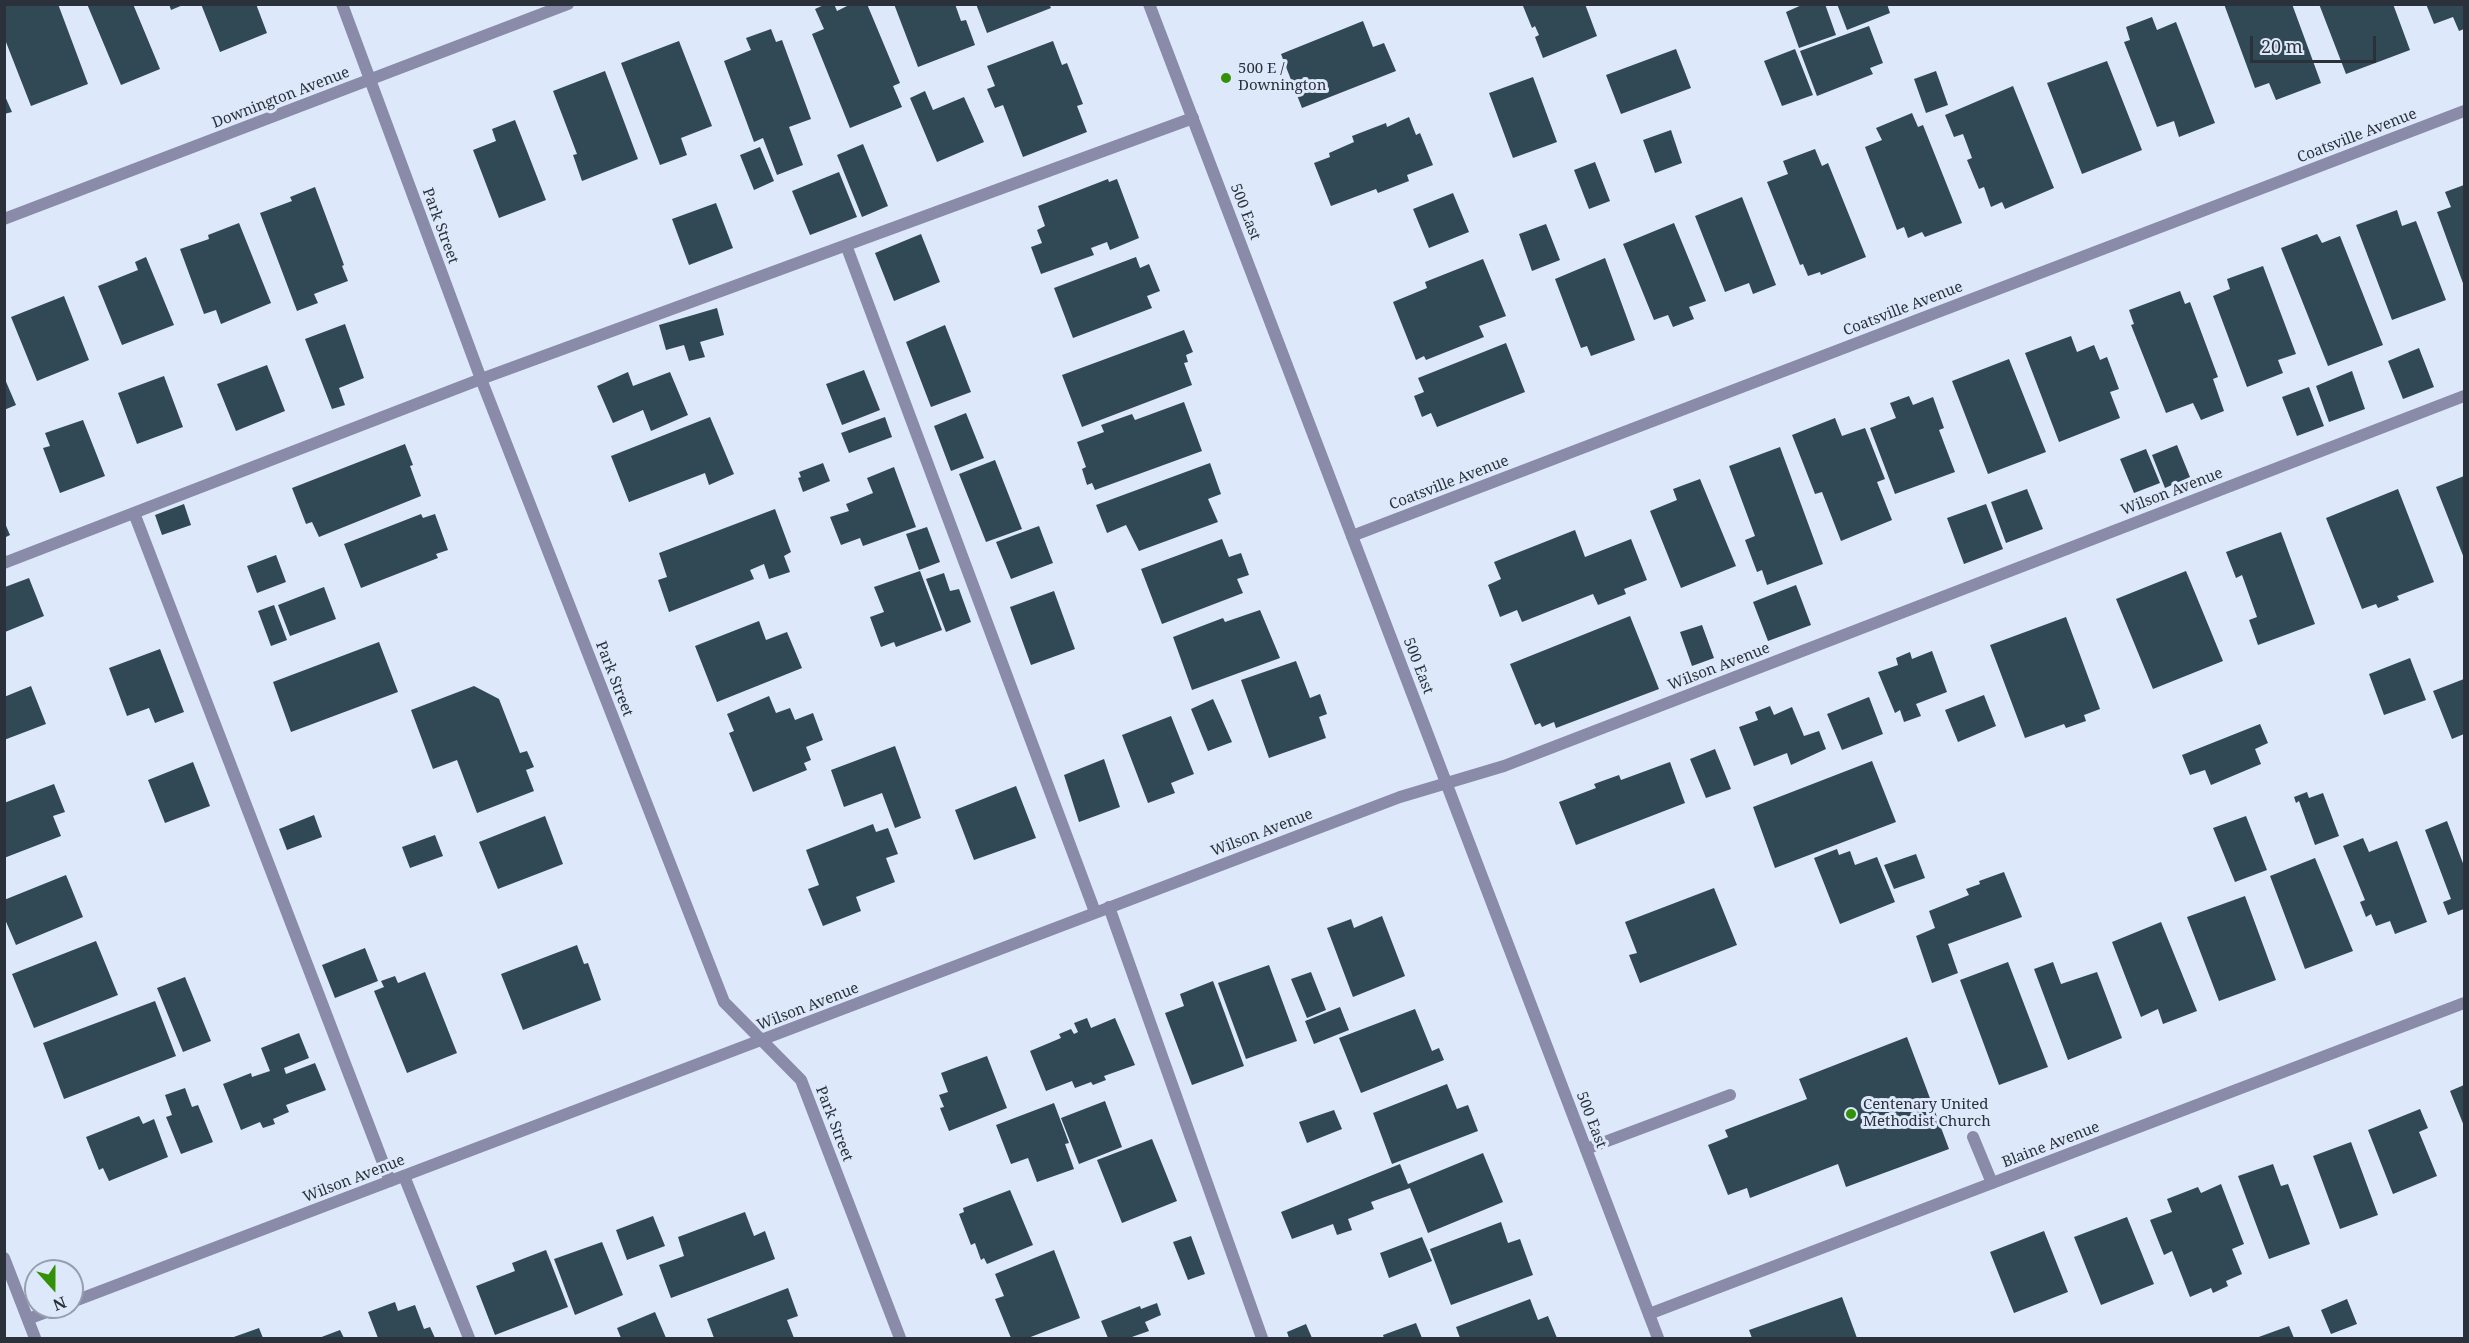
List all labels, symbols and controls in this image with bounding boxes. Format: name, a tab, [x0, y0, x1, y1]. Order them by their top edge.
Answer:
scale bar	[2253, 24, 2379, 62]
text: 20 m	[2261, 34, 2303, 58]
place label: 500 E / Downington	[1238, 60, 1326, 95]
street label: Downington Avenue	[210, 63, 352, 133]
marker: 500 E / Downington	[1219, 71, 1233, 85]
street label: Coatsville Avenue	[2295, 105, 2419, 167]
street label: 500 East	[1226, 181, 1264, 243]
street label: Park Street	[418, 186, 462, 266]
street label: Coatsville Avenue	[1841, 278, 1965, 340]
street label: Coatsville Avenue	[1387, 452, 1511, 514]
street label: Wilson Avenue	[2118, 464, 2226, 520]
street label: 500 East	[1399, 635, 1437, 697]
street label: Park Street	[591, 639, 637, 719]
street label: Wilson Avenue	[1665, 639, 1773, 695]
street label: Wilson Avenue	[1208, 805, 1316, 861]
street label: Wilson Avenue	[754, 979, 862, 1035]
street label: Park Street	[811, 1084, 857, 1164]
street label: 500 East	[1572, 1089, 1610, 1151]
place label: Centenary United Methodist Church	[1863, 1096, 1991, 1131]
marker: Centenary United Methodist Church	[1844, 1107, 1858, 1121]
street label: Blaine Avenue	[2000, 1118, 2102, 1172]
street label: Wilson Avenue	[300, 1151, 408, 1207]
north arrow	[24, 1259, 84, 1319]
text: N	[50, 1291, 70, 1316]

